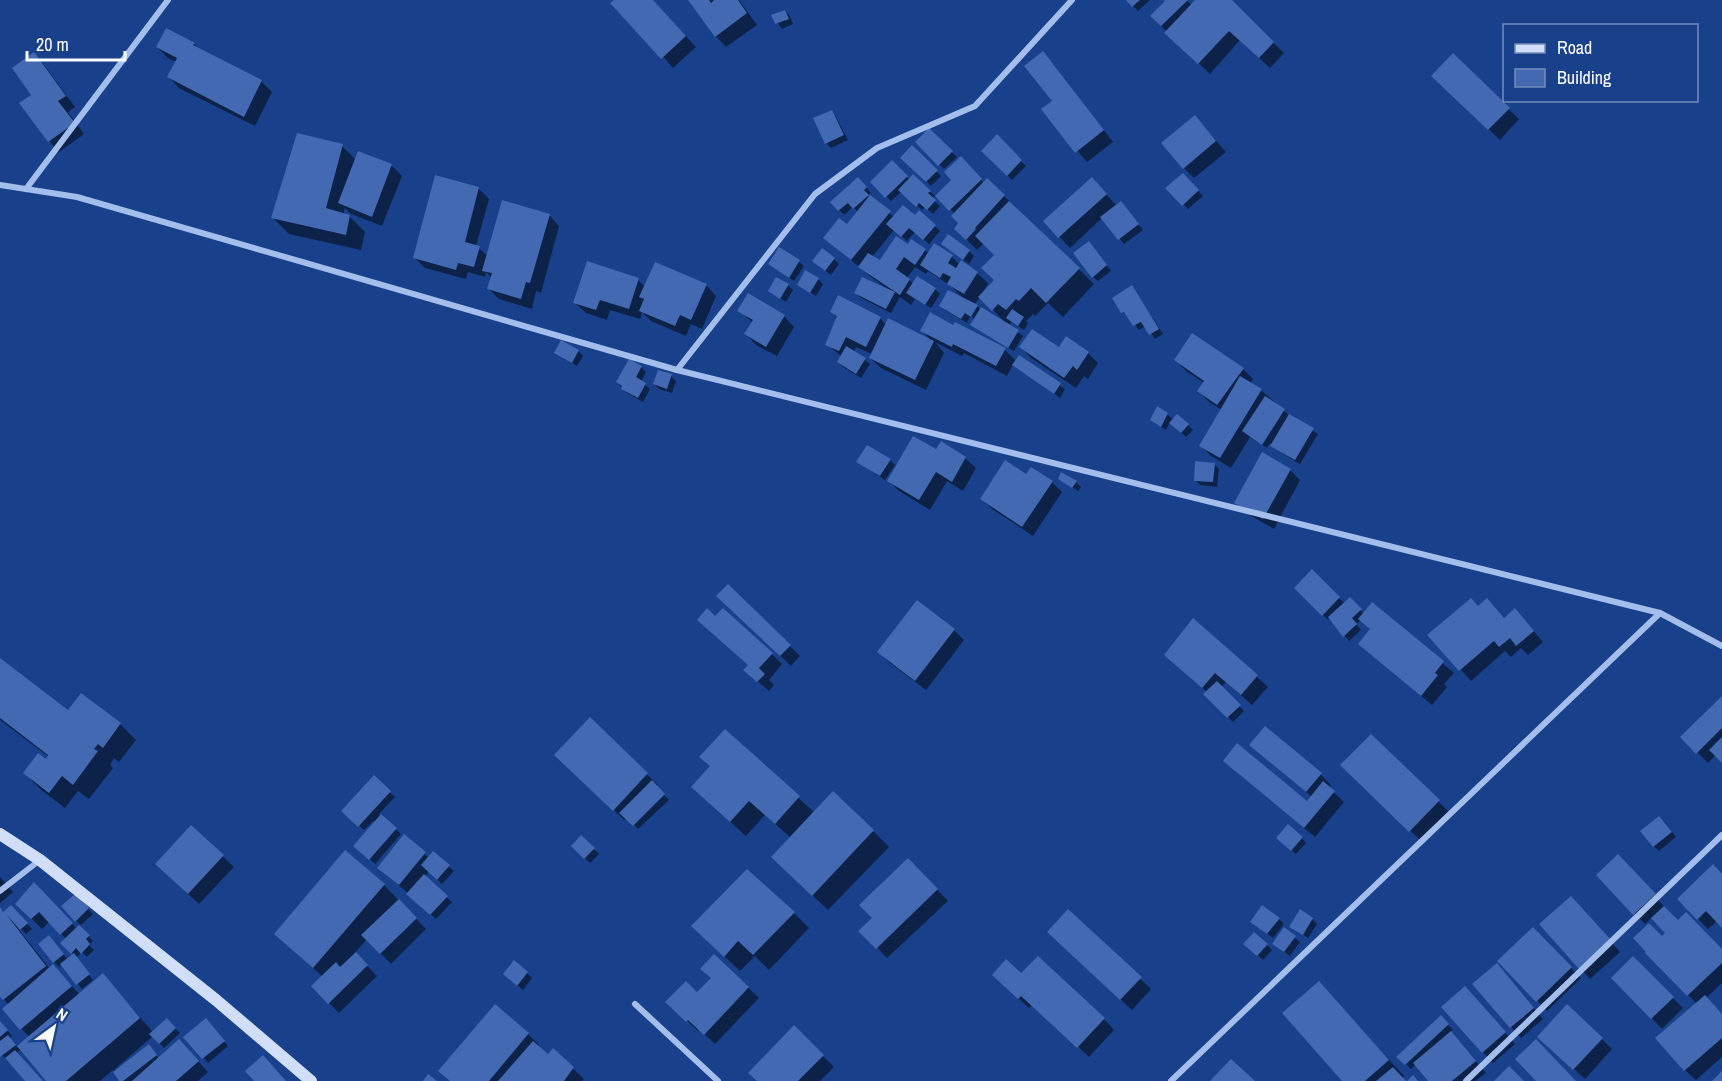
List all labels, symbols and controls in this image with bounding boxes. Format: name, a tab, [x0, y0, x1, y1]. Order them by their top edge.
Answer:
scale bar	[27, 24, 124, 62]
legend	[1503, 24, 1698, 102]
text: 20 m	[36, 32, 69, 57]
text: Road	[1557, 35, 1592, 60]
text: Building	[1557, 65, 1612, 90]
north arrow	[24, 997, 84, 1057]
text: N	[52, 1003, 72, 1026]

